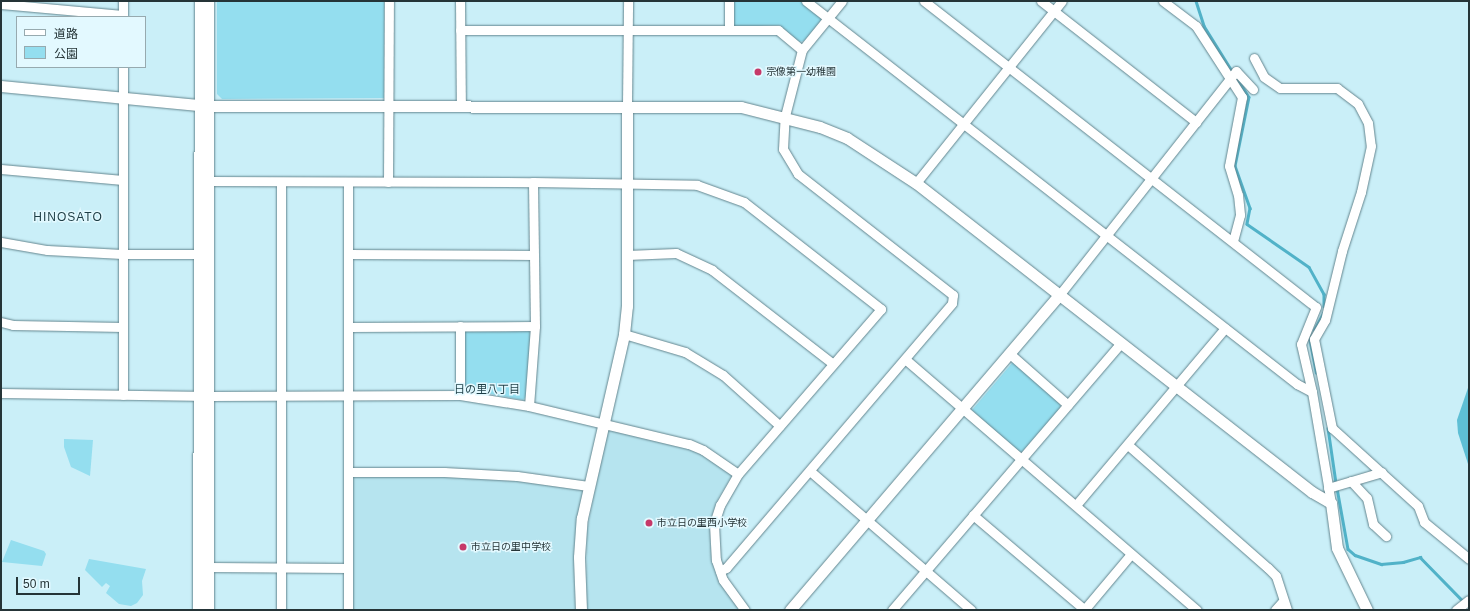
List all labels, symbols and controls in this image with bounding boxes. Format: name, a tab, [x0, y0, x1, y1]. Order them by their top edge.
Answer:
legend	[16, 16, 146, 68]
text: 道路	[54, 27, 78, 41]
text: 公園	[54, 47, 78, 61]
place label: 宗像第一幼稚園	[766, 66, 836, 78]
marker: 宗像第一幼稚園	[753, 67, 763, 77]
district label: HINOSATO	[33, 211, 103, 225]
district label: 日の里八丁目	[454, 382, 520, 396]
place label: 市立日の里西小学校	[657, 517, 747, 529]
marker: 市立日の里西小学校	[644, 518, 654, 528]
place label: 市立日の里中学校	[471, 541, 551, 553]
marker: 市立日の里中学校	[458, 542, 468, 552]
scale bar	[18, 569, 82, 595]
text: 50 m	[23, 577, 50, 591]

